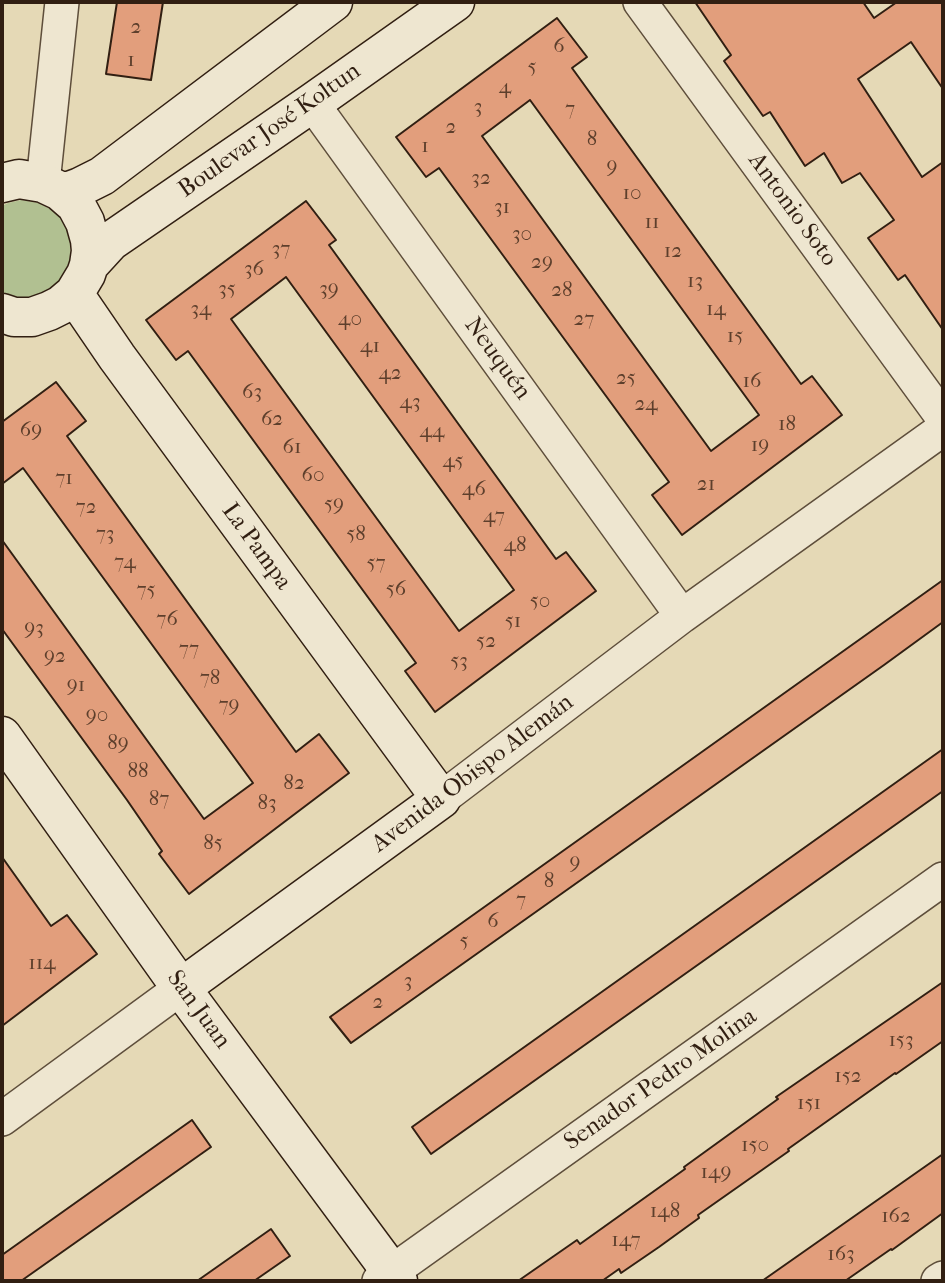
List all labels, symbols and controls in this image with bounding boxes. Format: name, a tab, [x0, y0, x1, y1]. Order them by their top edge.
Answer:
house number: 2	[131, 15, 141, 41]
house number: 6	[553, 34, 565, 60]
house number: 1	[127, 48, 135, 74]
house number: 5	[527, 55, 537, 81]
street label: Boulevar José Koltun	[173, 57, 367, 205]
house number: 4	[499, 75, 511, 101]
house number: 3	[474, 95, 482, 121]
house number: 7	[565, 97, 575, 123]
house number: 2	[446, 115, 456, 141]
house number: 8	[587, 127, 597, 153]
house number: 1	[421, 134, 429, 160]
street label: Antonio Soto	[741, 148, 843, 272]
house number: 9	[606, 154, 618, 180]
house number: 32	[471, 166, 491, 192]
house number: 10	[623, 181, 641, 207]
house number: 31	[494, 195, 510, 221]
house number: 11	[645, 210, 659, 236]
house number: 30	[512, 222, 532, 248]
house number: 37	[272, 237, 290, 263]
house number: 12	[664, 239, 682, 265]
house number: 29	[531, 250, 553, 276]
house number: 36	[244, 257, 264, 283]
house number: 13	[687, 269, 703, 295]
house number: 35	[218, 277, 236, 303]
house number: 39	[319, 277, 339, 303]
house number: 28	[551, 278, 573, 304]
house number: 34	[190, 297, 212, 323]
house number: 14	[706, 297, 726, 323]
house number: 40	[338, 307, 362, 333]
house number: 27	[574, 307, 594, 333]
street label: Neuquén	[458, 312, 536, 406]
house number: 15	[727, 324, 743, 350]
house number: 41	[360, 334, 380, 360]
house number: 42	[378, 361, 402, 387]
house number: 25	[616, 366, 636, 392]
house number: 16	[743, 369, 761, 395]
house number: 63	[242, 380, 262, 406]
house number: 43	[399, 390, 421, 416]
house number: 24	[634, 392, 658, 418]
house number: 62	[261, 407, 283, 433]
house number: 18	[778, 412, 796, 438]
house number: 69	[20, 418, 42, 444]
house number: 44	[420, 419, 444, 445]
house number: 19	[751, 433, 769, 459]
house number: 61	[283, 435, 301, 461]
house number: 45	[443, 449, 463, 475]
house number: 60	[302, 463, 324, 489]
house number: 71	[55, 466, 73, 492]
house number: 21	[697, 472, 715, 498]
house number: 46	[462, 477, 486, 503]
house number: 59	[324, 492, 344, 518]
house number: 72	[76, 495, 96, 521]
street label: La Pampa	[215, 498, 297, 596]
house number: 47	[483, 504, 505, 530]
house number: 73	[96, 522, 114, 548]
house number: 58	[346, 522, 366, 548]
house number: 48	[504, 533, 526, 559]
house number: 74	[114, 550, 136, 576]
house number: 57	[366, 551, 386, 577]
house number: 56	[386, 577, 406, 603]
house number: 75	[136, 578, 156, 604]
house number: 50	[530, 589, 550, 615]
house number: 76	[156, 607, 178, 633]
house number: 51	[505, 609, 521, 635]
house number: 93	[24, 616, 44, 642]
house number: 52	[476, 629, 496, 655]
house number: 77	[179, 637, 199, 663]
house number: 92	[44, 644, 66, 670]
house number: 53	[450, 649, 468, 675]
house number: 78	[200, 666, 220, 692]
house number: 91	[67, 673, 85, 699]
street label: Avenida Obispo Alemán	[366, 689, 580, 859]
house number: 79	[218, 693, 240, 719]
house number: 90	[86, 703, 108, 729]
house number: 89	[107, 731, 129, 757]
house number: 88	[127, 759, 149, 785]
house number: 82	[283, 771, 305, 797]
house number: 87	[149, 787, 169, 813]
house number: 83	[257, 791, 277, 817]
house number: 85	[203, 831, 223, 857]
house number: 9	[569, 850, 581, 876]
house number: 8	[544, 869, 554, 895]
house number: 7	[516, 888, 526, 914]
house number: 6	[487, 909, 499, 935]
house number: 5	[459, 929, 469, 955]
house number: 114	[28, 951, 56, 977]
street label: San Juan	[160, 965, 236, 1055]
house number: 3	[404, 969, 412, 995]
house number: 2	[373, 990, 383, 1016]
street label: Senador Pedro Molina	[559, 1003, 763, 1157]
house number: 153	[888, 1028, 914, 1054]
house number: 152	[834, 1064, 862, 1090]
house number: 151	[797, 1091, 821, 1117]
house number: 150	[741, 1133, 769, 1159]
house number: 149	[701, 1160, 731, 1186]
house number: 148	[650, 1199, 680, 1225]
house number: 162	[881, 1204, 911, 1230]
house number: 147	[611, 1228, 641, 1254]
house number: 163	[827, 1242, 855, 1268]

